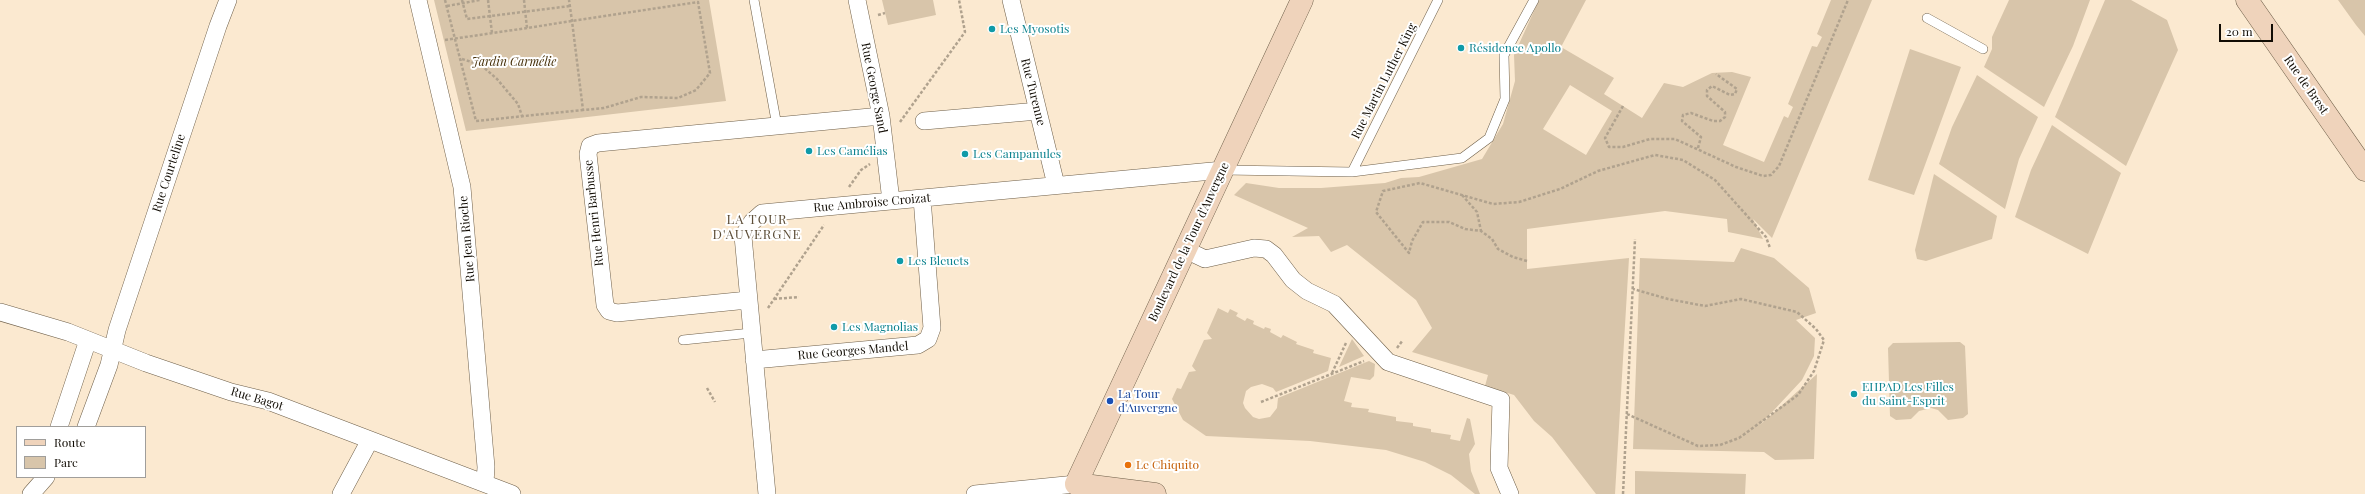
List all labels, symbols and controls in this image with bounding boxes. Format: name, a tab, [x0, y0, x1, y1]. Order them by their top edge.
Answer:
scale bar	[2221, 16, 2275, 42]
street label: Rue Martin Luther King	[1349, 21, 1419, 141]
place label: Les Myosotis	[1000, 22, 1069, 36]
text: 20 m	[2226, 23, 2253, 39]
marker: Les Myosotis	[987, 24, 997, 34]
street label: Rue George Sand	[858, 41, 890, 135]
place label: Résidence Apollo	[1469, 41, 1561, 55]
marker: Résidence Apollo	[1456, 43, 1466, 53]
street label: Rue de Brest	[2281, 53, 2331, 117]
park label: Jardin Carmélie	[472, 55, 556, 69]
street label: Rue Turenne	[1018, 57, 1048, 127]
street label: Rue Courteline	[150, 132, 188, 214]
place label: Les Camélias	[817, 144, 888, 158]
marker: Les Camélias	[804, 146, 814, 156]
place label: Les Campanules	[973, 147, 1061, 161]
marker: Les Campanules	[960, 149, 970, 159]
street label: Rue Henri Barbusse	[581, 159, 607, 267]
street label: Boulevard de la Tour d'Auvergne	[1146, 160, 1232, 324]
street label: Rue Ambroise Croizat	[813, 191, 931, 215]
street label: Rue Jean Rioche	[456, 195, 478, 283]
district label: LA TOUR D'AUVERGNE	[712, 212, 802, 243]
place label: Les Bleuets	[908, 254, 969, 268]
marker: Les Bleuets	[895, 256, 905, 266]
place label: Les Magnolias	[842, 320, 918, 334]
marker: Les Magnolias	[829, 322, 839, 332]
street label: Rue Georges Mandel	[797, 339, 909, 363]
place label: EHPAD Les Filles du Saint-Esprit	[1862, 380, 1954, 408]
street label: Rue Bagot	[229, 384, 285, 414]
place label: La Tour d'Auvergne	[1118, 387, 1178, 415]
marker: EHPAD Les Filles du Saint-Esprit	[1849, 389, 1859, 399]
marker: La Tour d'Auvergne	[1105, 396, 1115, 406]
legend	[16, 426, 146, 478]
text: Route	[54, 434, 86, 450]
text: Parc	[54, 454, 78, 470]
place label: Le Chiquito	[1136, 458, 1199, 472]
marker: Le Chiquito	[1123, 460, 1133, 470]

